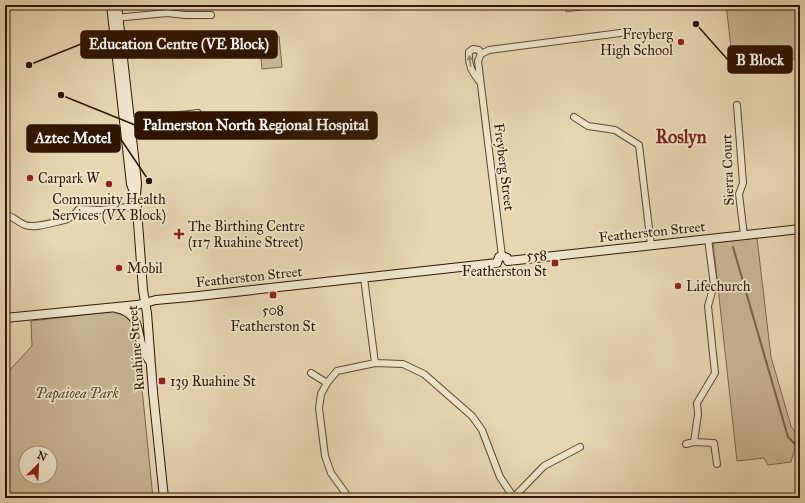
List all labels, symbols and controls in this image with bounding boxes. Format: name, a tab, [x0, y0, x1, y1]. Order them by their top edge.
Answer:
place label: Freyberg High School	[600, 26, 673, 59]
callout: Education Centre (VE Block)	[81, 31, 277, 58]
text: Education Centre (VE Block)	[89, 35, 269, 54]
marker: Freyberg High School	[676, 37, 686, 47]
callout: B Block	[728, 46, 792, 73]
text: B Block	[736, 51, 785, 69]
one-way arrow	[467, 54, 473, 67]
callout: Palmerston North Regional Hospital	[135, 112, 377, 139]
text: Palmerston North Regional Hospital	[143, 116, 370, 135]
street label: Freyberg Street	[490, 122, 518, 212]
callout: Aztec Motel	[27, 125, 120, 152]
district label: Roslyn	[655, 126, 707, 149]
text: Aztec Motel	[34, 129, 112, 147]
street label: Sierra Court	[718, 134, 738, 206]
place label: Carpark W	[38, 170, 100, 187]
marker: Carpark W	[25, 173, 35, 183]
marker: Community Health Services (VX Block)	[104, 179, 114, 189]
place label: Community Health Services (VX Block)	[52, 191, 166, 225]
place label: The Birthing Centre (117 Ruahine Street)	[188, 218, 305, 252]
street label: Featherston Street	[598, 218, 706, 246]
marker: The Birthing Centre (117 Ruahine Street)	[173, 228, 185, 240]
place label: 558 Featherston St	[462, 247, 547, 280]
marker: 558 Featherston St	[550, 258, 560, 268]
place label: Mobil	[127, 260, 163, 277]
marker: Mobil	[114, 263, 124, 273]
street label: Featherston Street	[195, 263, 303, 291]
place label: Lifechurch	[686, 278, 751, 295]
marker: Lifechurch	[673, 281, 683, 291]
marker: 508 Featherston St	[268, 290, 278, 300]
place label: 508 Featherston St	[230, 302, 316, 335]
street label: Ruahine Street	[124, 304, 148, 392]
place label: 139 Ruahine St	[170, 373, 256, 390]
marker: 139 Ruahine St	[157, 376, 167, 386]
park label: Papaioea Park	[35, 385, 119, 403]
north arrow	[18, 445, 58, 485]
text: N	[35, 448, 49, 464]

